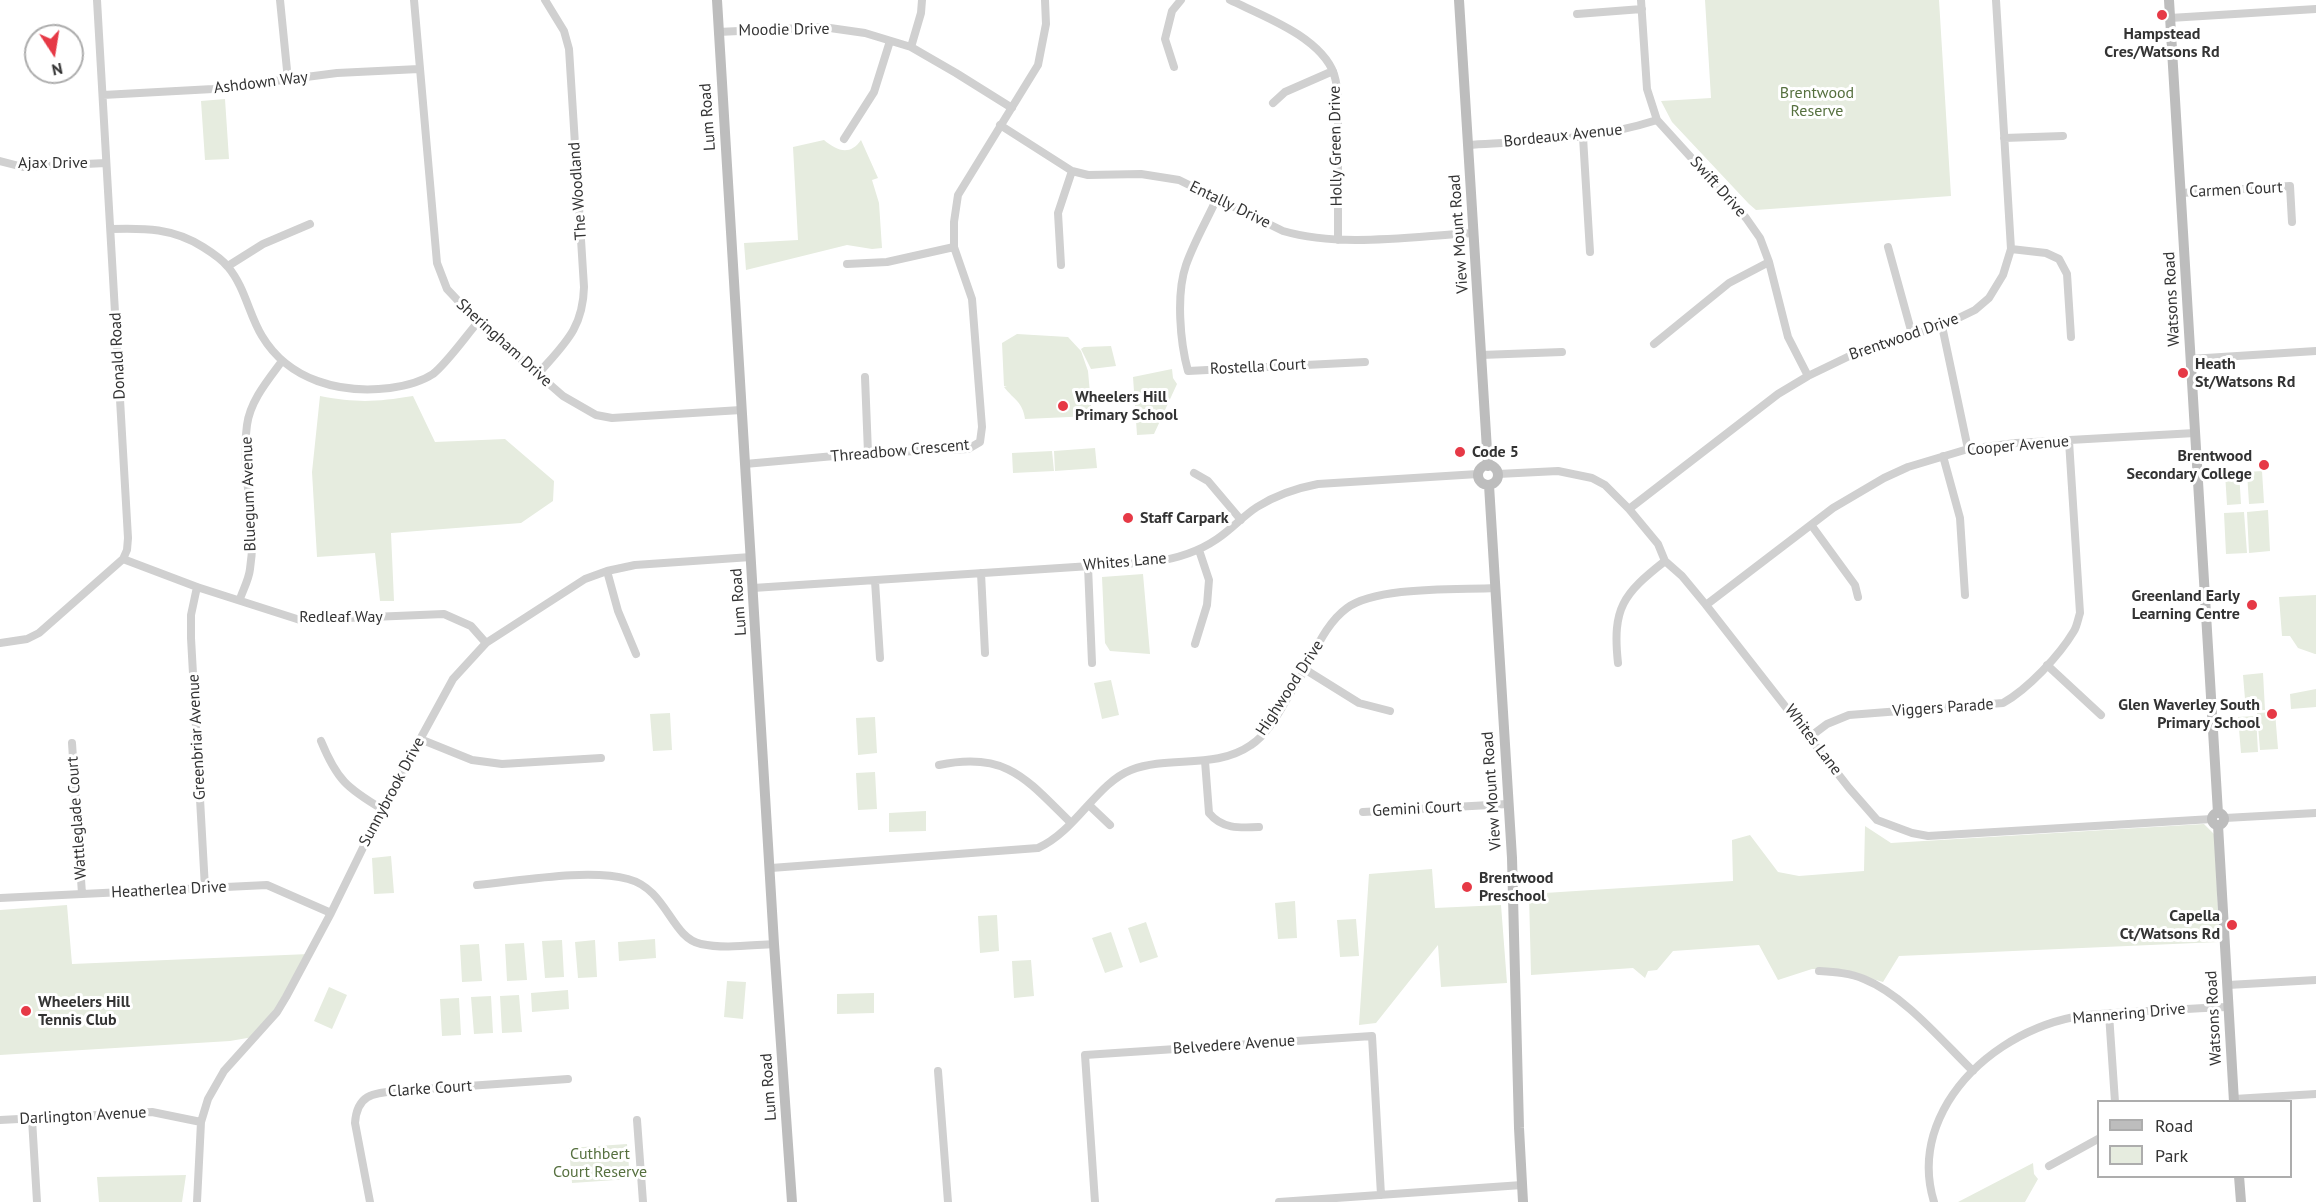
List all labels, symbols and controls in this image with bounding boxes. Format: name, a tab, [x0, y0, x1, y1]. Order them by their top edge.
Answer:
marker: Hampstead Cres/Watsons Rd	[2155, 8, 2169, 22]
street label: Moodie Drive	[738, 20, 830, 40]
north arrow	[24, 24, 84, 84]
place label: Hampstead Cres/Watsons Rd	[2104, 24, 2220, 62]
text: N	[50, 59, 65, 81]
street label: Ashdown Way	[213, 68, 309, 98]
street label: Lum Road	[696, 83, 720, 151]
park label: Brentwood Reserve	[1780, 83, 1854, 121]
street label: Holly Green Drive	[1325, 86, 1347, 206]
street label: Bordeaux Avenue	[1503, 120, 1623, 152]
street label: The Woodland	[565, 141, 591, 241]
street label: Ajax Drive	[18, 153, 88, 173]
street label: Swift Drive	[1686, 153, 1750, 221]
street label: View Mount Road	[1445, 174, 1473, 294]
street label: Entally Drive	[1186, 177, 1274, 233]
street label: Carmen Court	[2189, 178, 2283, 202]
street label: Watsons Road	[2160, 251, 2184, 347]
street label: Sheringham Drive	[452, 295, 556, 391]
street label: Brentwood Drive	[1847, 309, 1961, 365]
street label: Donald Road	[106, 312, 130, 400]
place label: Heath St/Watsons Rd	[2195, 354, 2295, 392]
street label: Rostella Court	[1210, 355, 1306, 379]
marker: Heath St/Watsons Rd	[2176, 366, 2190, 380]
place label: Wheelers Hill Primary School	[1075, 387, 1178, 425]
marker: Wheelers Hill Primary School	[1056, 399, 1070, 413]
street label: Cooper Avenue	[1966, 432, 2070, 460]
street label: Threadbow Crescent	[830, 435, 970, 467]
street label: Bluegum Avenue	[237, 436, 261, 552]
place label: Code 5	[1472, 442, 1519, 462]
marker: Code 5	[1453, 445, 1467, 459]
place label: Brentwood Secondary College	[2127, 446, 2252, 484]
marker: Brentwood Secondary College	[2257, 458, 2271, 472]
place label: Staff Carpark	[1140, 508, 1229, 528]
marker: Staff Carpark	[1121, 511, 1135, 525]
street label: Whites Lane	[1083, 549, 1167, 575]
street label: Lum Road	[727, 568, 751, 636]
place label: Greenland Early Learning Centre	[2131, 586, 2240, 624]
marker: Greenland Early Learning Centre	[2245, 598, 2259, 612]
street label: Redleaf Way	[299, 607, 383, 627]
street label: Highwood Drive	[1252, 637, 1328, 739]
street label: Greenbriar Avenue	[184, 674, 210, 800]
street label: Viggers Parade	[1892, 695, 1994, 721]
place label: Glen Waverley South Primary School	[2118, 695, 2260, 733]
street label: Whites Lane	[1780, 701, 1846, 779]
marker: Glen Waverley South Primary School	[2265, 707, 2279, 721]
street label: View Mount Road	[1478, 731, 1506, 851]
street label: Sunnybrook Drive	[355, 734, 429, 850]
street label: Wattleglade Court	[63, 756, 91, 880]
street label: Gemini Court	[1372, 797, 1462, 821]
place label: Brentwood Preschool	[1479, 868, 1553, 906]
street label: Heatherlea Drive	[111, 877, 227, 903]
marker: Brentwood Preschool	[1460, 880, 1474, 894]
place label: Capella Ct/Watsons Rd	[2120, 906, 2220, 944]
marker: Capella Ct/Watsons Rd	[2225, 918, 2239, 932]
street label: Watsons Road	[2202, 970, 2226, 1066]
place label: Wheelers Hill Tennis Club	[38, 992, 130, 1030]
street label: Mannering Drive	[2072, 999, 2186, 1029]
marker: Wheelers Hill Tennis Club	[19, 1004, 33, 1018]
street label: Belvedere Avenue	[1172, 1031, 1296, 1059]
street label: Lum Road	[757, 1053, 781, 1121]
street label: Clarke Court	[387, 1076, 473, 1102]
legend	[2097, 1100, 2292, 1178]
street label: Darlington Avenue	[19, 1103, 147, 1129]
text: Road	[2155, 1114, 2193, 1137]
park label: Cuthbert Court Reserve	[553, 1144, 647, 1182]
text: Park	[2155, 1144, 2188, 1167]

